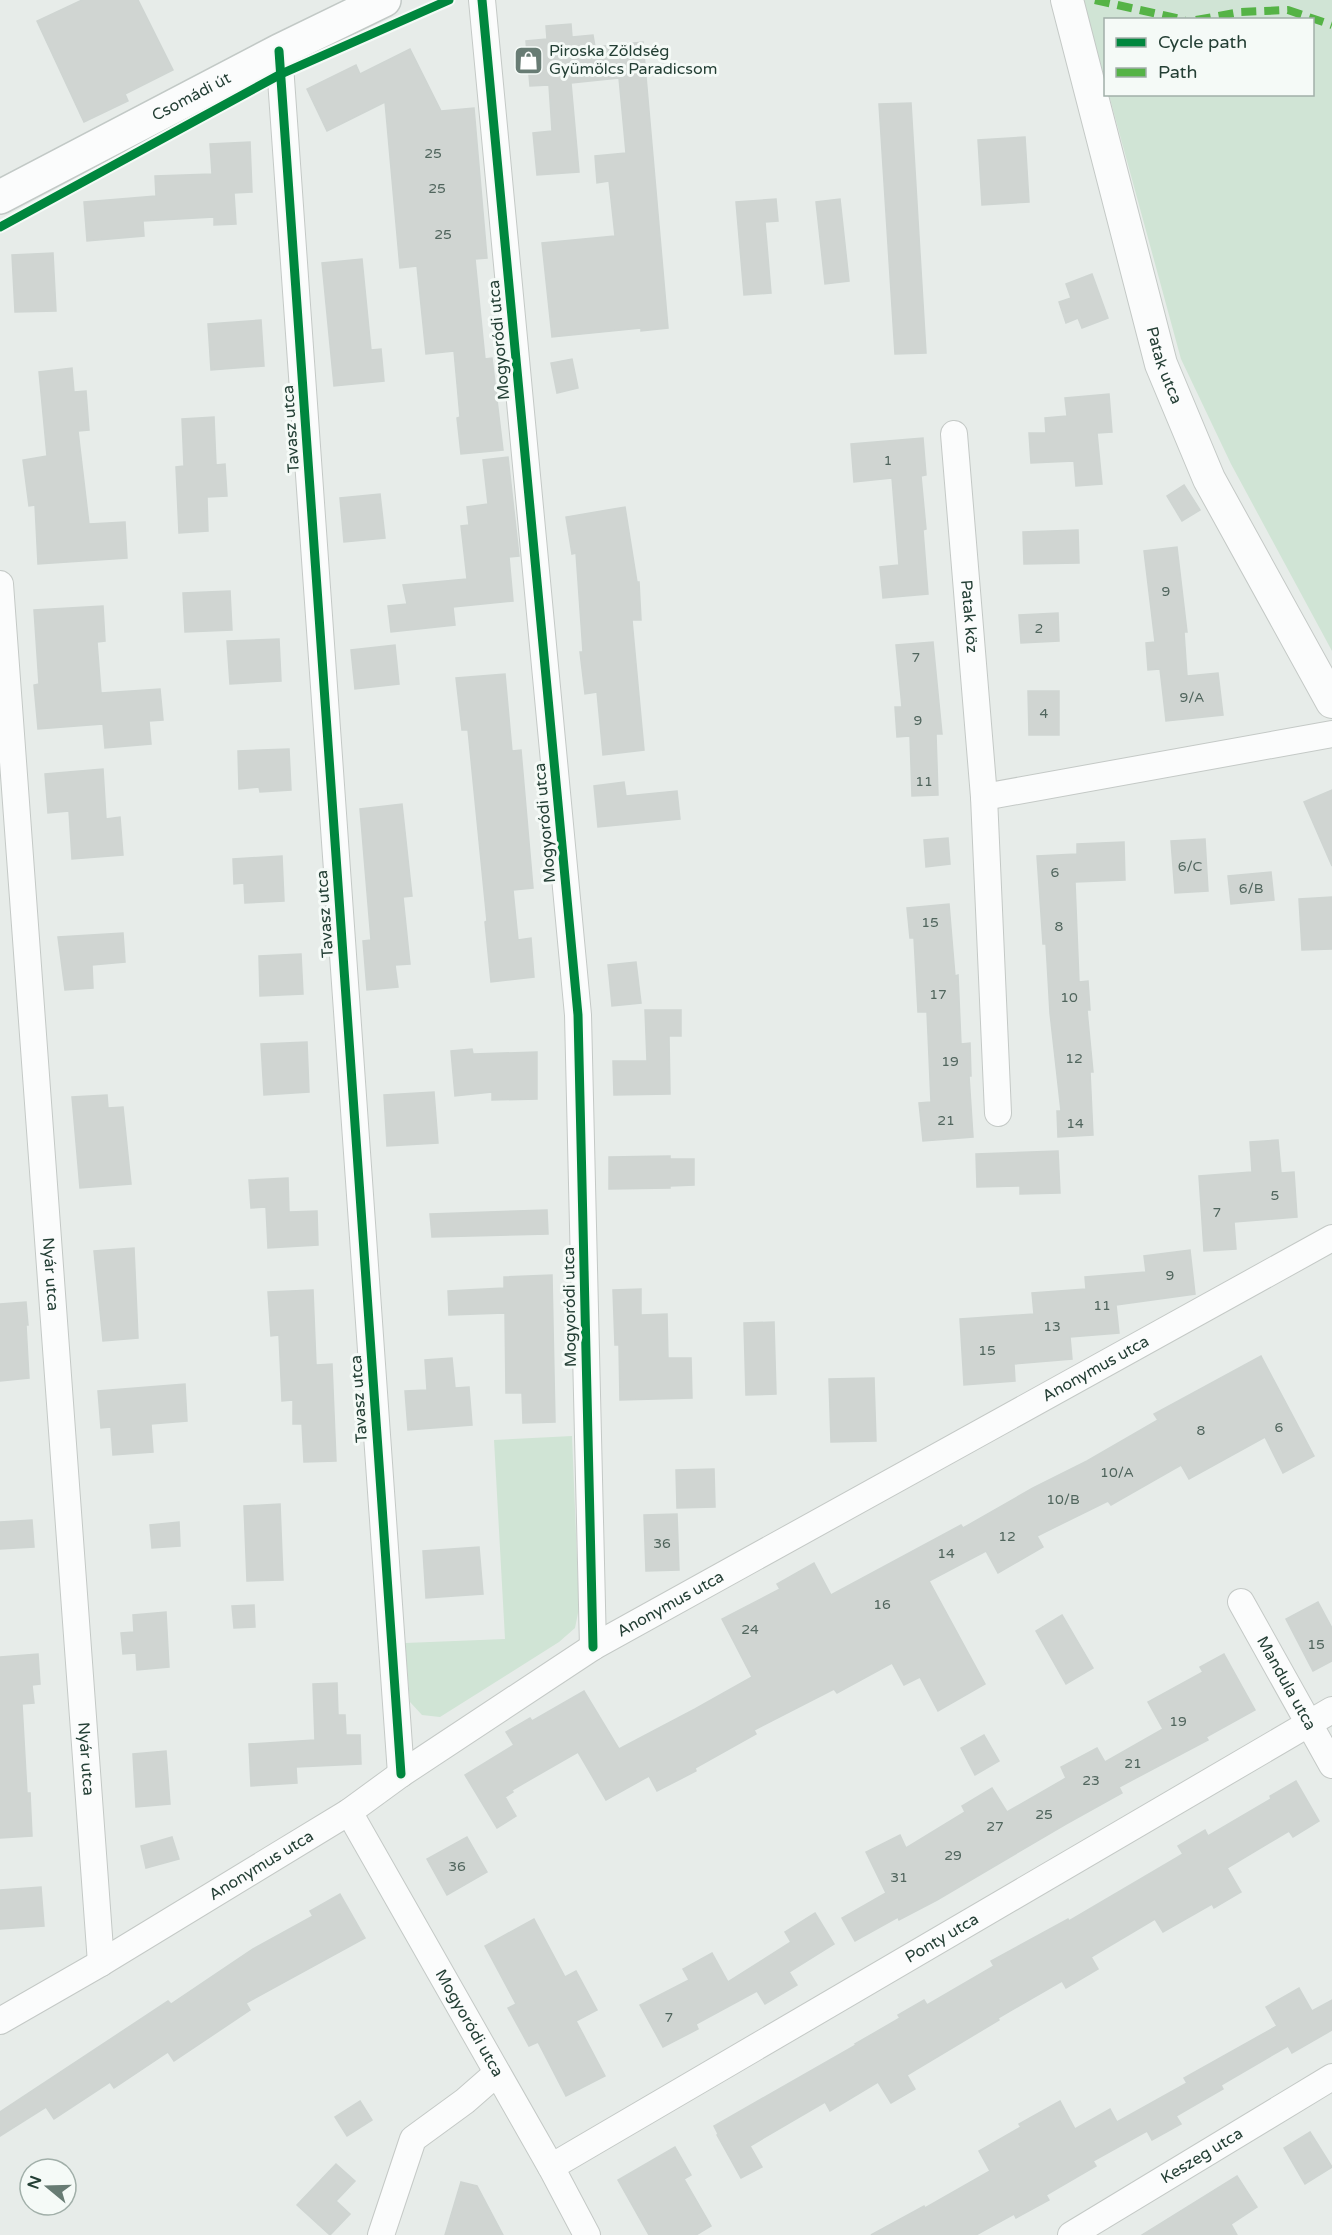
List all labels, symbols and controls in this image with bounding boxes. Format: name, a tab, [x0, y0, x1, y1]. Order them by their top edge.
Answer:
legend	[1104, 18, 1314, 96]
text: Cycle path	[1158, 31, 1247, 53]
place label: Piroska Zöldség Gyümölcs Paradicsom	[549, 41, 717, 79]
shop icon: Piroska Zöldség Gyümölcs Paradicsom	[512, 44, 544, 76]
text: Path	[1158, 61, 1197, 83]
street label: Csomádi út	[149, 68, 234, 126]
house number: 25	[424, 145, 442, 162]
house number: 25	[428, 180, 446, 197]
house number: 25	[434, 226, 452, 243]
street label: Mogyoródi utca	[484, 279, 514, 401]
street label: Patak utca	[1142, 325, 1187, 407]
street label: Tavasz utca	[278, 385, 304, 473]
house number: 1	[884, 452, 892, 469]
street label: Patak köz	[956, 579, 982, 654]
house number: 9	[1162, 583, 1170, 600]
house number: 2	[1035, 620, 1043, 637]
house number: 7	[912, 649, 920, 666]
house number: 9/A	[1180, 689, 1205, 706]
house number: 4	[1040, 705, 1049, 722]
house number: 9	[914, 712, 922, 729]
street label: Mogyoródi utca	[530, 762, 560, 884]
house number: 11	[915, 773, 933, 790]
house number: 6/C	[1178, 858, 1203, 875]
house number: 6	[1051, 864, 1060, 881]
street label: Tavasz utca	[312, 870, 338, 958]
house number: 6/B	[1239, 880, 1263, 897]
house number: 15	[921, 914, 939, 931]
house number: 8	[1055, 918, 1064, 935]
house number: 17	[929, 986, 947, 1003]
house number: 10	[1060, 989, 1078, 1006]
house number: 12	[1065, 1050, 1083, 1067]
house number: 19	[941, 1053, 959, 1070]
house number: 21	[937, 1112, 955, 1129]
house number: 14	[1066, 1115, 1084, 1132]
house number: 5	[1271, 1187, 1279, 1204]
house number: 7	[1213, 1204, 1221, 1221]
street label: Nyár utca	[38, 1237, 63, 1312]
street label: Mogyoródi utca	[559, 1247, 581, 1367]
house number: 9	[1166, 1267, 1174, 1284]
house number: 11	[1093, 1297, 1111, 1314]
house number: 13	[1043, 1318, 1061, 1335]
street label: Anonymus utca	[1039, 1331, 1153, 1406]
house number: 15	[978, 1342, 996, 1359]
street label: Tavasz utca	[346, 1355, 372, 1443]
house number: 6	[1275, 1419, 1284, 1436]
house number: 8	[1197, 1422, 1206, 1439]
house number: 10/A	[1100, 1464, 1134, 1481]
house number: 10/B	[1046, 1491, 1080, 1508]
house number: 12	[998, 1528, 1016, 1545]
house number: 36	[653, 1535, 671, 1552]
house number: 14	[937, 1545, 955, 1562]
street label: Anonymus utca	[614, 1567, 727, 1642]
house number: 16	[873, 1596, 891, 1613]
house number: 24	[741, 1621, 759, 1638]
street label: Mandula utca	[1252, 1633, 1321, 1734]
house number: 15	[1307, 1636, 1325, 1653]
house number: 19	[1169, 1713, 1187, 1730]
street label: Nyár utca	[73, 1721, 99, 1796]
house number: 21	[1124, 1755, 1142, 1772]
house number: 23	[1082, 1772, 1100, 1789]
house number: 25	[1035, 1806, 1053, 1823]
house number: 27	[986, 1818, 1004, 1835]
street label: Anonymus utca	[205, 1826, 317, 1905]
house number: 29	[944, 1847, 962, 1864]
house number: 36	[448, 1858, 466, 1875]
house number: 31	[890, 1869, 908, 1886]
street label: Ponty utca	[902, 1909, 982, 1968]
street label: Mogyoródi utca	[431, 1966, 508, 2081]
house number: 7	[665, 2009, 673, 2026]
street label: Keszeg utca	[1157, 2123, 1246, 2188]
north arrow	[18, 2157, 78, 2217]
text: N	[23, 2173, 46, 2192]

